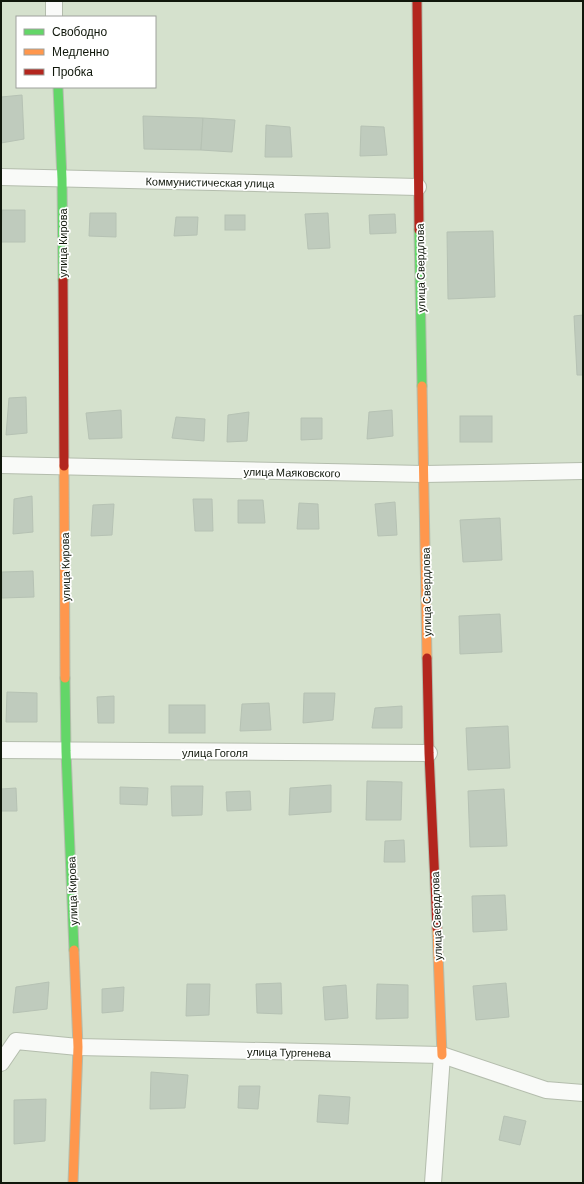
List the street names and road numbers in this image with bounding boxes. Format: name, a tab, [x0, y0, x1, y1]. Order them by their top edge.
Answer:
street label: Коммунистическая улица	[145, 174, 276, 190]
street label: улица Кирова	[56, 208, 69, 278]
street label: улица Свердлова	[413, 223, 427, 313]
street label: улица Маяковского	[243, 465, 341, 479]
street label: улица Кирова	[58, 531, 72, 602]
street label: улица Свердлова	[419, 547, 433, 637]
street label: улица Гоголя	[182, 746, 248, 759]
street label: улица Кирова	[64, 855, 80, 926]
street label: улица Свердлова	[428, 870, 444, 961]
street label: улица Тургенева	[247, 1045, 332, 1059]

